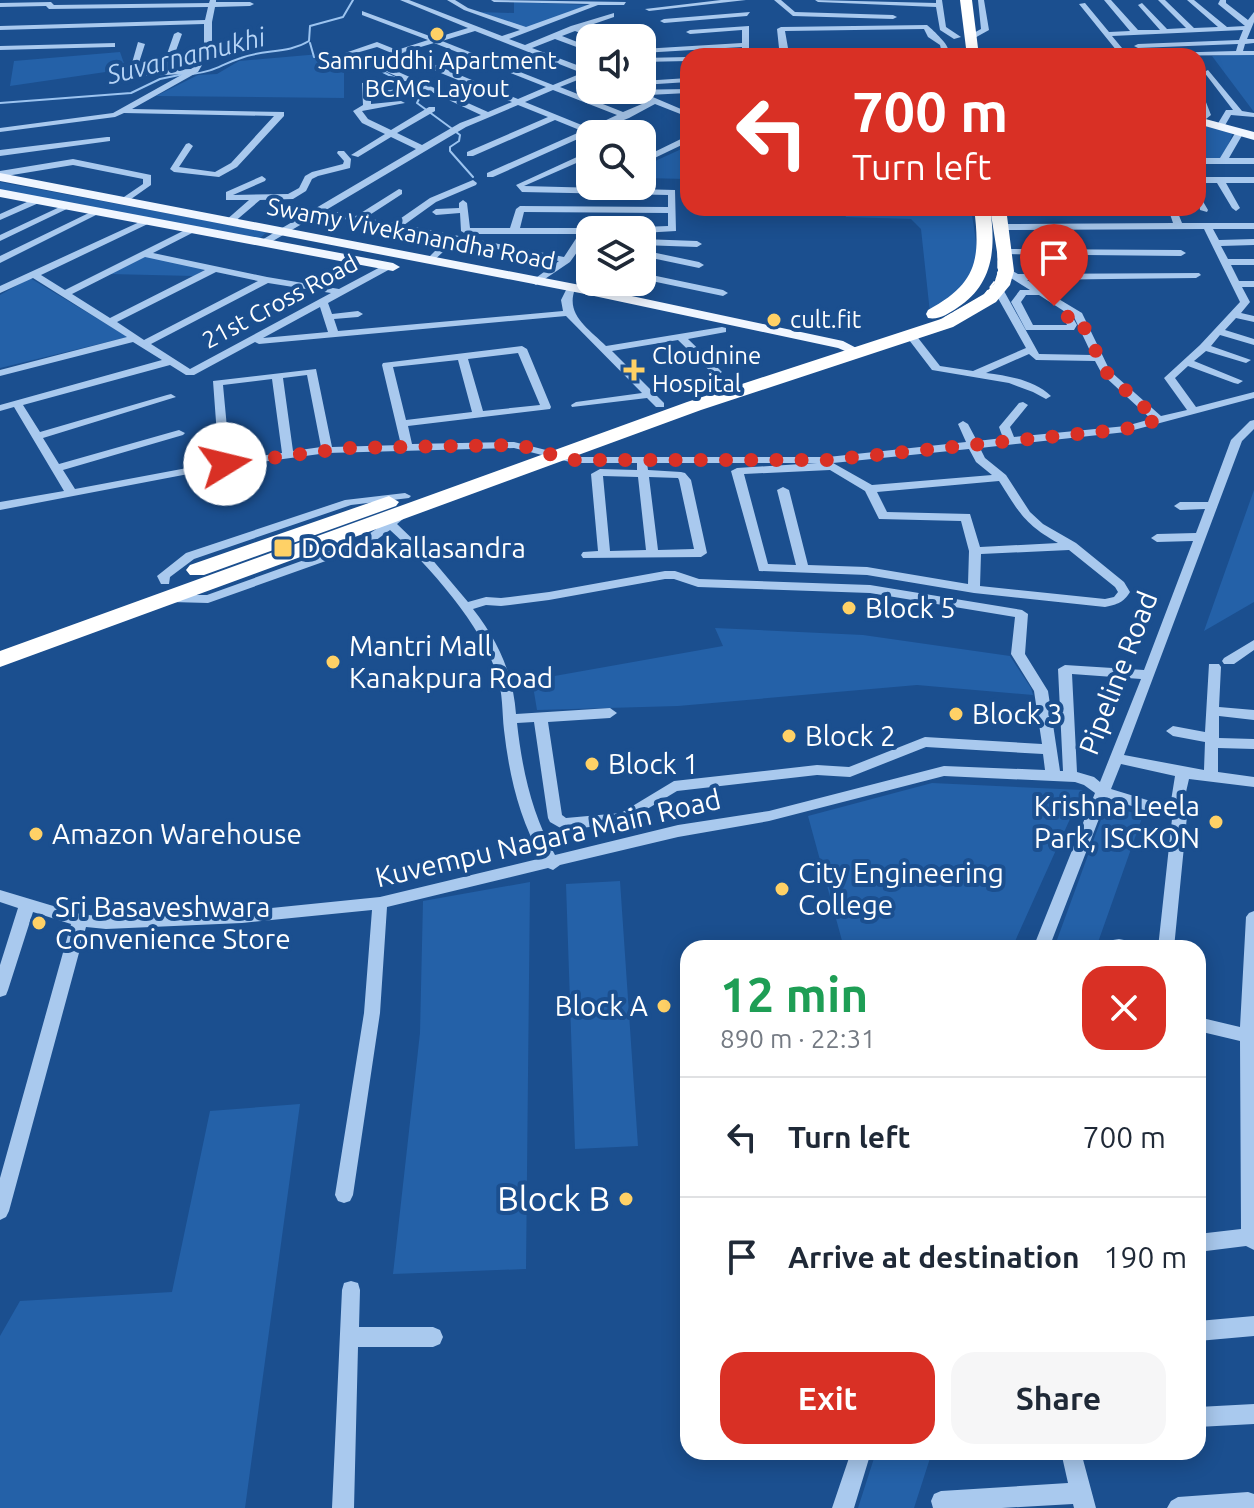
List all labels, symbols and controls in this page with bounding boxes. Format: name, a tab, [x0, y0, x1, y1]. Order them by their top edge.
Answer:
water label: Suvarnamukhi	[103, 21, 269, 89]
map controls	[576, 24, 656, 296]
button: sound	[576, 24, 656, 104]
marker: Samruddhi Apartment BCMC Layout	[428, 25, 446, 43]
place label: Samruddhi Apartment BCMC Layout	[317, 47, 557, 102]
icon: left	[720, 80, 824, 184]
text: 700 m	[852, 80, 1008, 143]
button: search	[576, 120, 656, 200]
text: Turn left	[852, 146, 991, 187]
street label: Swamy Vivekanandha Road	[265, 192, 558, 275]
button: layers	[576, 216, 656, 296]
pin	[1020, 224, 1088, 306]
icon: arrive	[1032, 236, 1076, 280]
street label: 21st Cross Road	[198, 249, 362, 354]
place label: cult.fit	[790, 306, 862, 333]
marker: cult.fit	[765, 311, 783, 329]
place label: Cloudnine Hospital	[652, 342, 761, 397]
marker: Cloudnine Hospital	[623, 359, 645, 381]
position arrow	[183, 422, 267, 506]
place label: Doddakallasandra	[301, 532, 526, 563]
marker: Doddakallasandra	[272, 537, 294, 559]
street label: Pipeline Road	[1072, 587, 1163, 759]
place label: Block 5	[865, 592, 956, 623]
marker: Block 5	[840, 599, 858, 617]
place label: Mantri Mall Kanakpura Road	[349, 630, 553, 693]
marker: Mantri Mall Kanakpura Road	[324, 653, 342, 671]
place label: Block 3	[972, 698, 1063, 729]
marker: Block 3	[947, 705, 965, 723]
place label: Block 2	[805, 720, 896, 751]
marker: Block 2	[780, 727, 798, 745]
place label: Block 1	[608, 748, 699, 779]
marker: Block 1	[583, 755, 601, 773]
street label: Kuvempu Nagara Main Road	[372, 783, 724, 892]
place label: Krishna Leela Park, ISCKON	[1034, 790, 1200, 853]
marker: Krishna Leela Park, ISCKON	[1207, 813, 1225, 831]
place label: Amazon Warehouse	[52, 818, 302, 849]
marker: Amazon Warehouse	[27, 825, 45, 843]
place label: City Engineering College	[798, 857, 1004, 920]
marker: City Engineering College	[773, 880, 791, 898]
place label: Sri Basaveshwara Convenience Store	[55, 891, 291, 954]
marker: Sri Basaveshwara Convenience Store	[30, 914, 48, 932]
button: close	[1082, 966, 1166, 1050]
text: 12 min	[720, 967, 868, 1021]
place label: Block A	[555, 990, 648, 1021]
marker: Block A	[655, 997, 673, 1015]
text: 890 m · 22:31	[720, 1024, 876, 1053]
icon: left	[720, 1115, 764, 1159]
text: Turn left	[788, 1120, 910, 1154]
text: 700 m	[1082, 1120, 1166, 1154]
place label: Block B	[497, 1179, 610, 1217]
marker: Block B	[617, 1190, 635, 1208]
icon: arrive	[720, 1235, 764, 1279]
text: Arrive at destination	[788, 1240, 1080, 1274]
text: 190 m	[1104, 1240, 1187, 1274]
button: Exit	[720, 1352, 935, 1444]
button: Share	[951, 1352, 1166, 1444]

